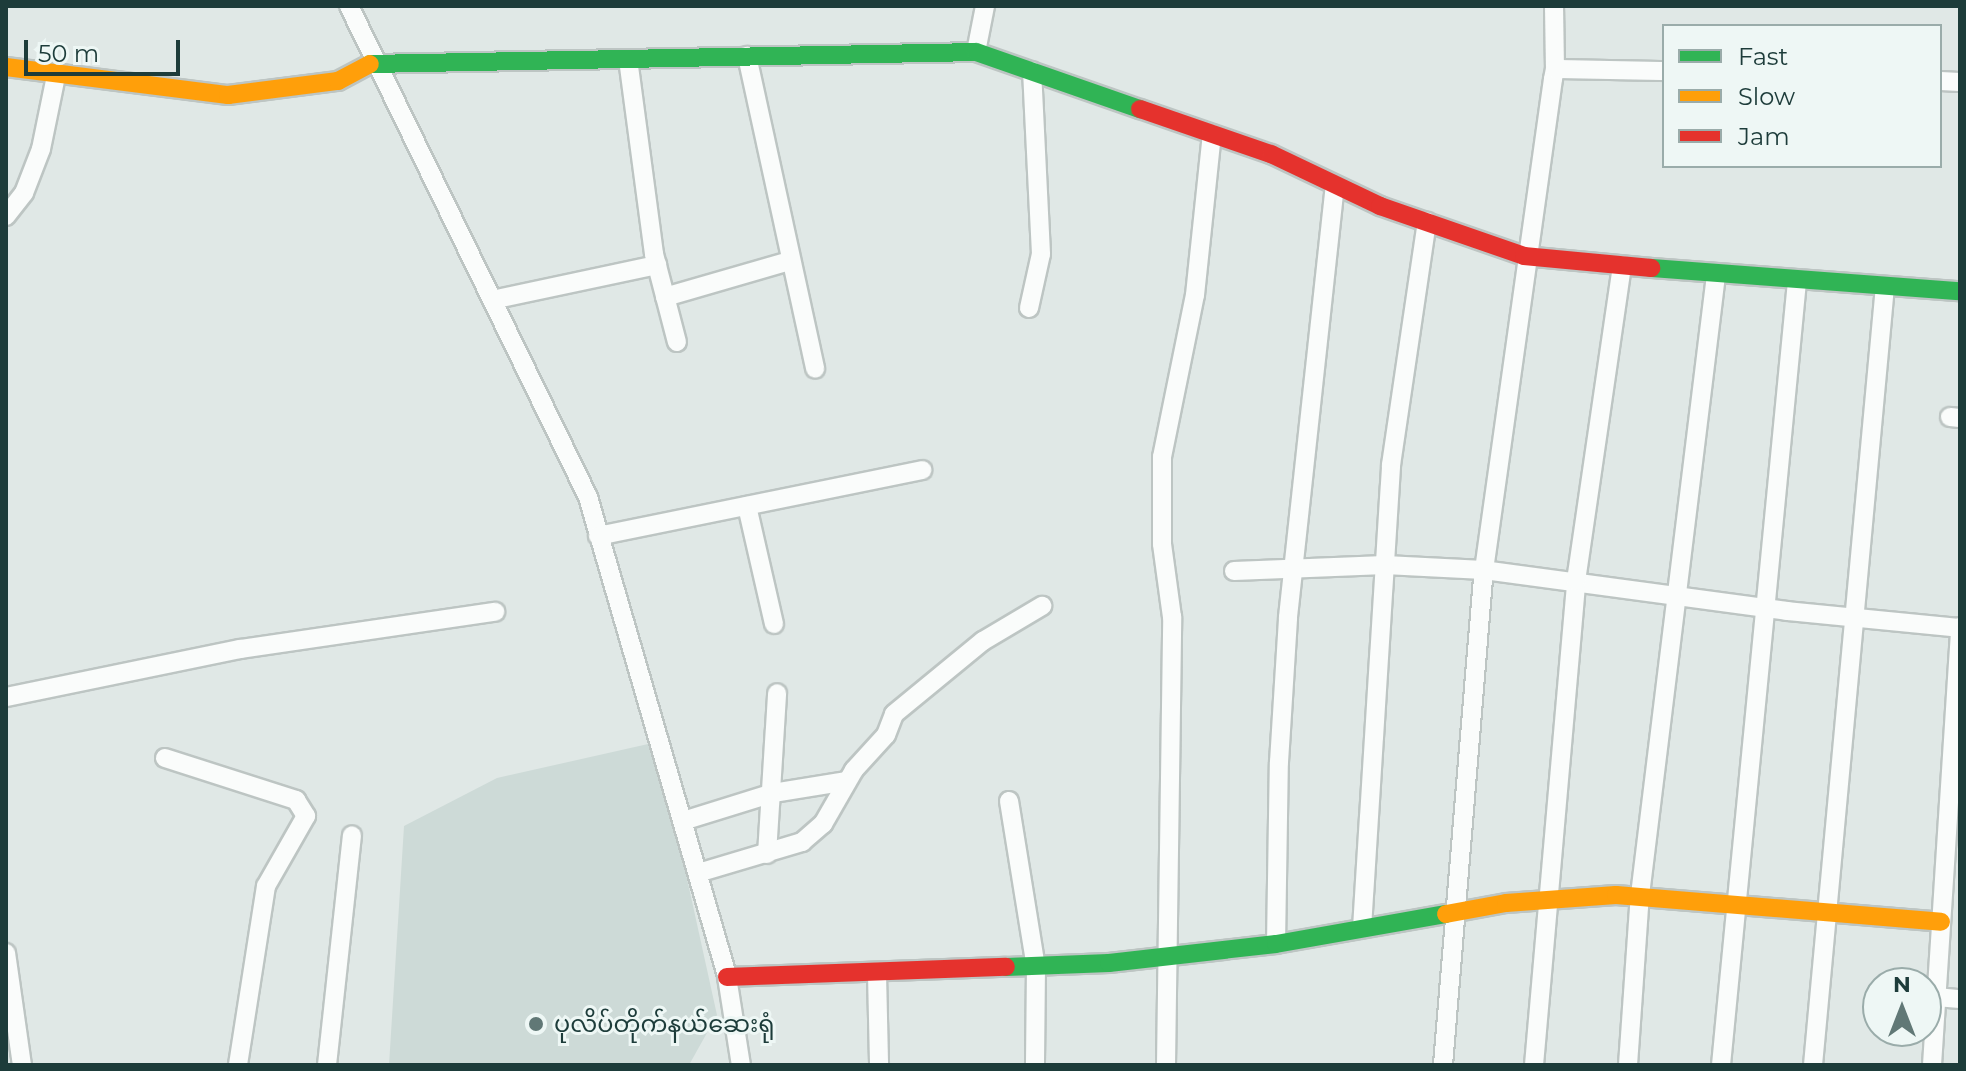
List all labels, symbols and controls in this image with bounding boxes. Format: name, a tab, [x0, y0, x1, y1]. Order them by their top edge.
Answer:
scale bar	[28, 24, 184, 74]
legend	[1662, 24, 1942, 168]
text: 50 m	[38, 39, 99, 68]
text: Fast	[1738, 42, 1788, 71]
text: Slow	[1738, 82, 1795, 111]
text: Jam	[1738, 122, 1790, 151]
north arrow	[1862, 967, 1942, 1047]
text: N	[1893, 971, 1911, 998]
place label: ပုလိပ်တိုက်နယ်ဆေးရုံ	[554, 1010, 775, 1038]
marker: ပုလိပ်တိုက်နယ်ဆေးရုံ	[525, 1013, 547, 1035]

